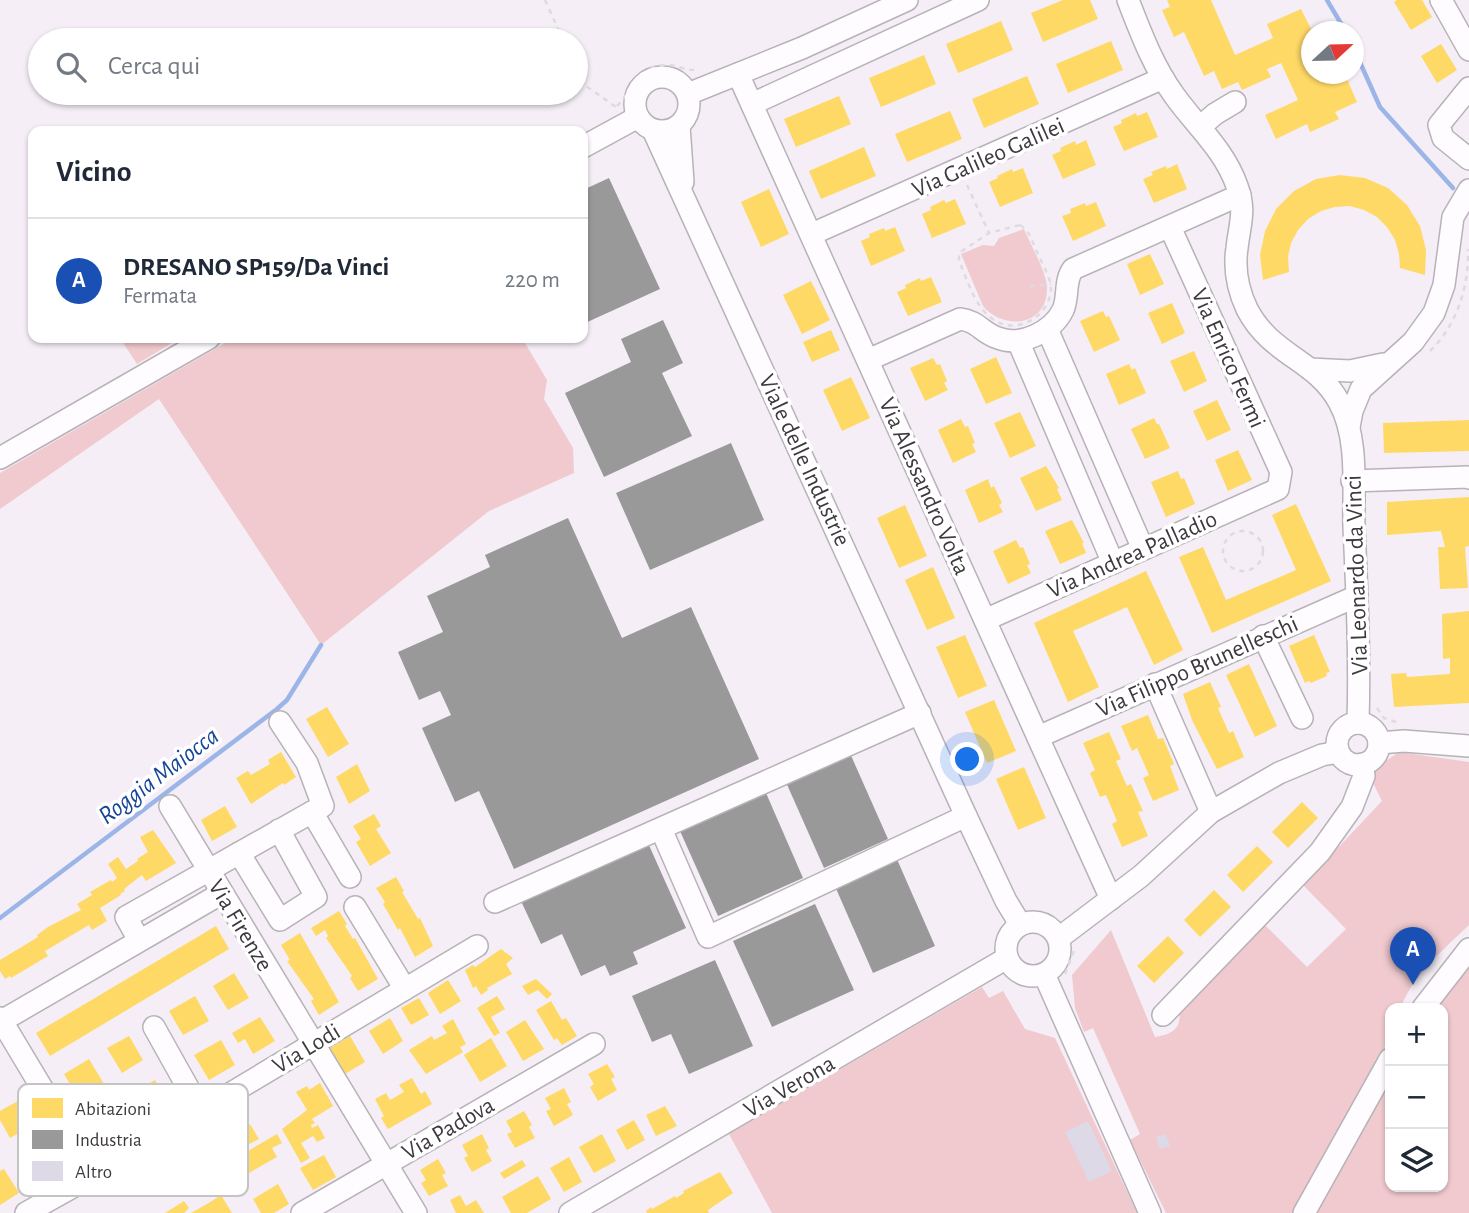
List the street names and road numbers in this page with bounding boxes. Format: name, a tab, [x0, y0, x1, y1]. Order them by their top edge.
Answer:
street label: Via Galileo Galilei	[909, 114, 1068, 202]
street label: Via Enrico Fermi	[1187, 285, 1270, 432]
street label: Viale delle Industrie	[754, 371, 854, 550]
street label: Via Alessandro Volta	[874, 394, 974, 579]
street label: Via Leonardo da Vinci	[1342, 475, 1372, 675]
street label: Via Andrea Palladio	[1044, 507, 1221, 603]
street label: Via Filippo Brunelleschi	[1093, 612, 1302, 722]
street label: Via Firenze	[203, 875, 277, 976]
street label: Via Lodi	[269, 1019, 344, 1078]
street label: Via Verona	[740, 1051, 839, 1122]
street label: Via Padova	[398, 1093, 499, 1165]

